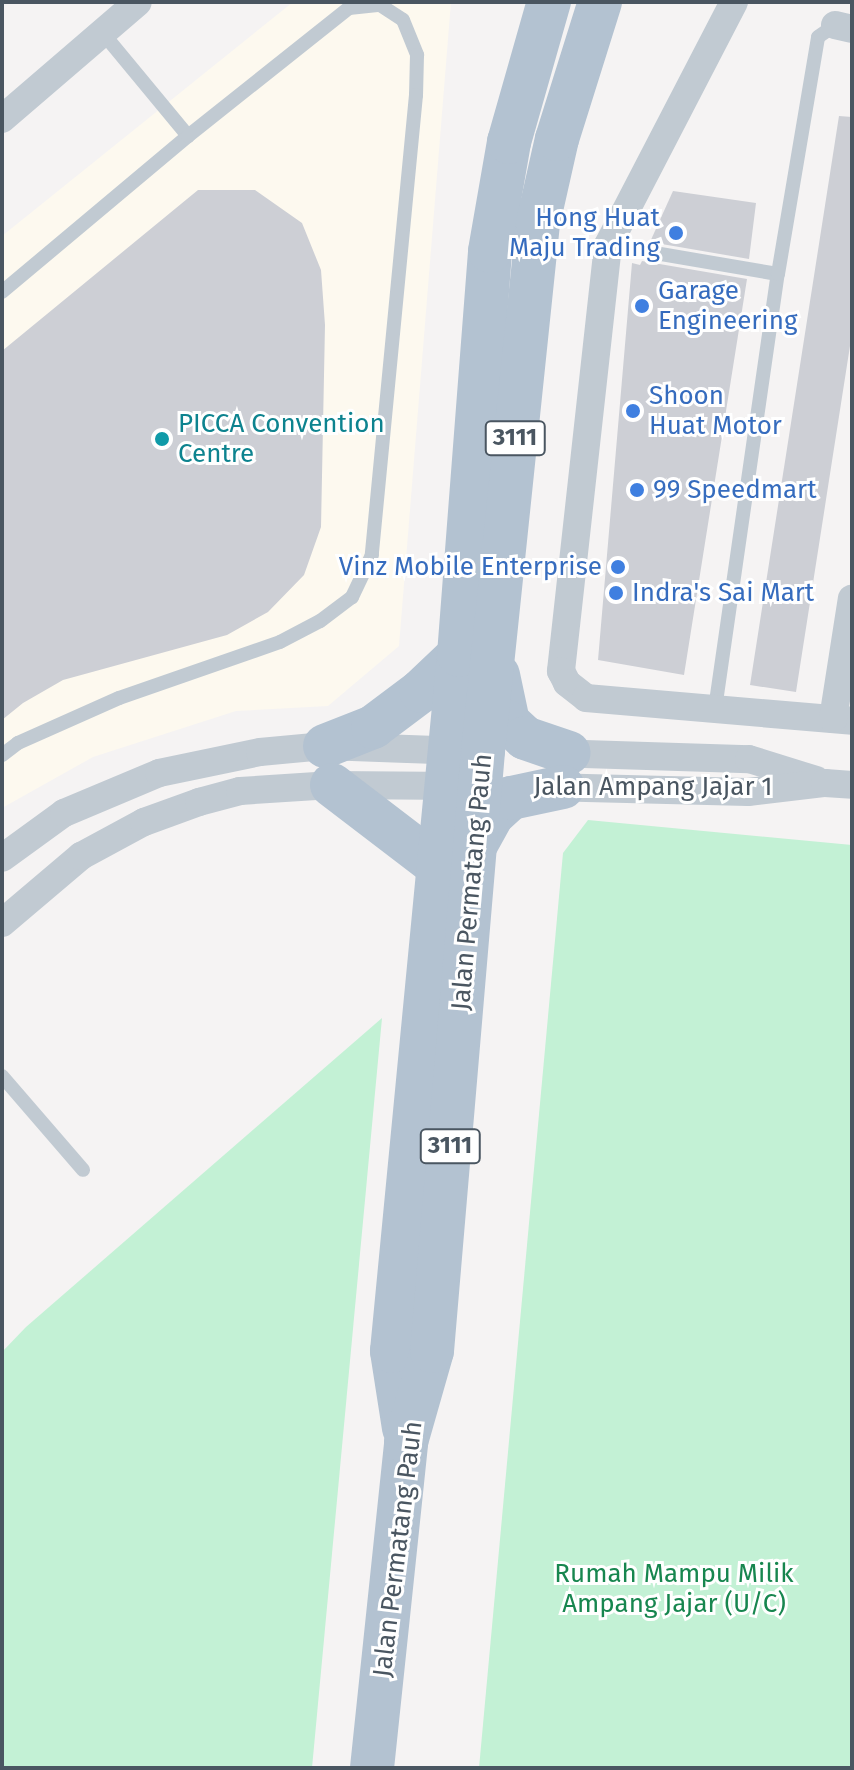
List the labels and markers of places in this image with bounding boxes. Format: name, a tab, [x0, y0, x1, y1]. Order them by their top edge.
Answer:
place label: Hong Huat Maju Trading	[509, 202, 660, 264]
marker: Hong Huat Maju Trading	[667, 224, 685, 242]
place label: Garage Engineering	[658, 275, 797, 336]
marker: Garage Engineering	[633, 297, 651, 315]
place label: Shoon Huat Motor	[649, 380, 782, 442]
marker: Shoon Huat Motor	[624, 402, 642, 420]
place label: PICCA Convention Centre	[178, 408, 385, 470]
marker: PICCA Convention Centre	[153, 430, 171, 448]
place label: 99 Speedmart	[653, 474, 817, 506]
marker: 99 Speedmart	[628, 481, 646, 499]
place label: Vinz Mobile Enterprise	[339, 551, 602, 583]
marker: Vinz Mobile Enterprise	[609, 558, 627, 576]
place label: Indra's Sai Mart	[632, 577, 814, 609]
marker: Indra's Sai Mart	[607, 584, 625, 602]

